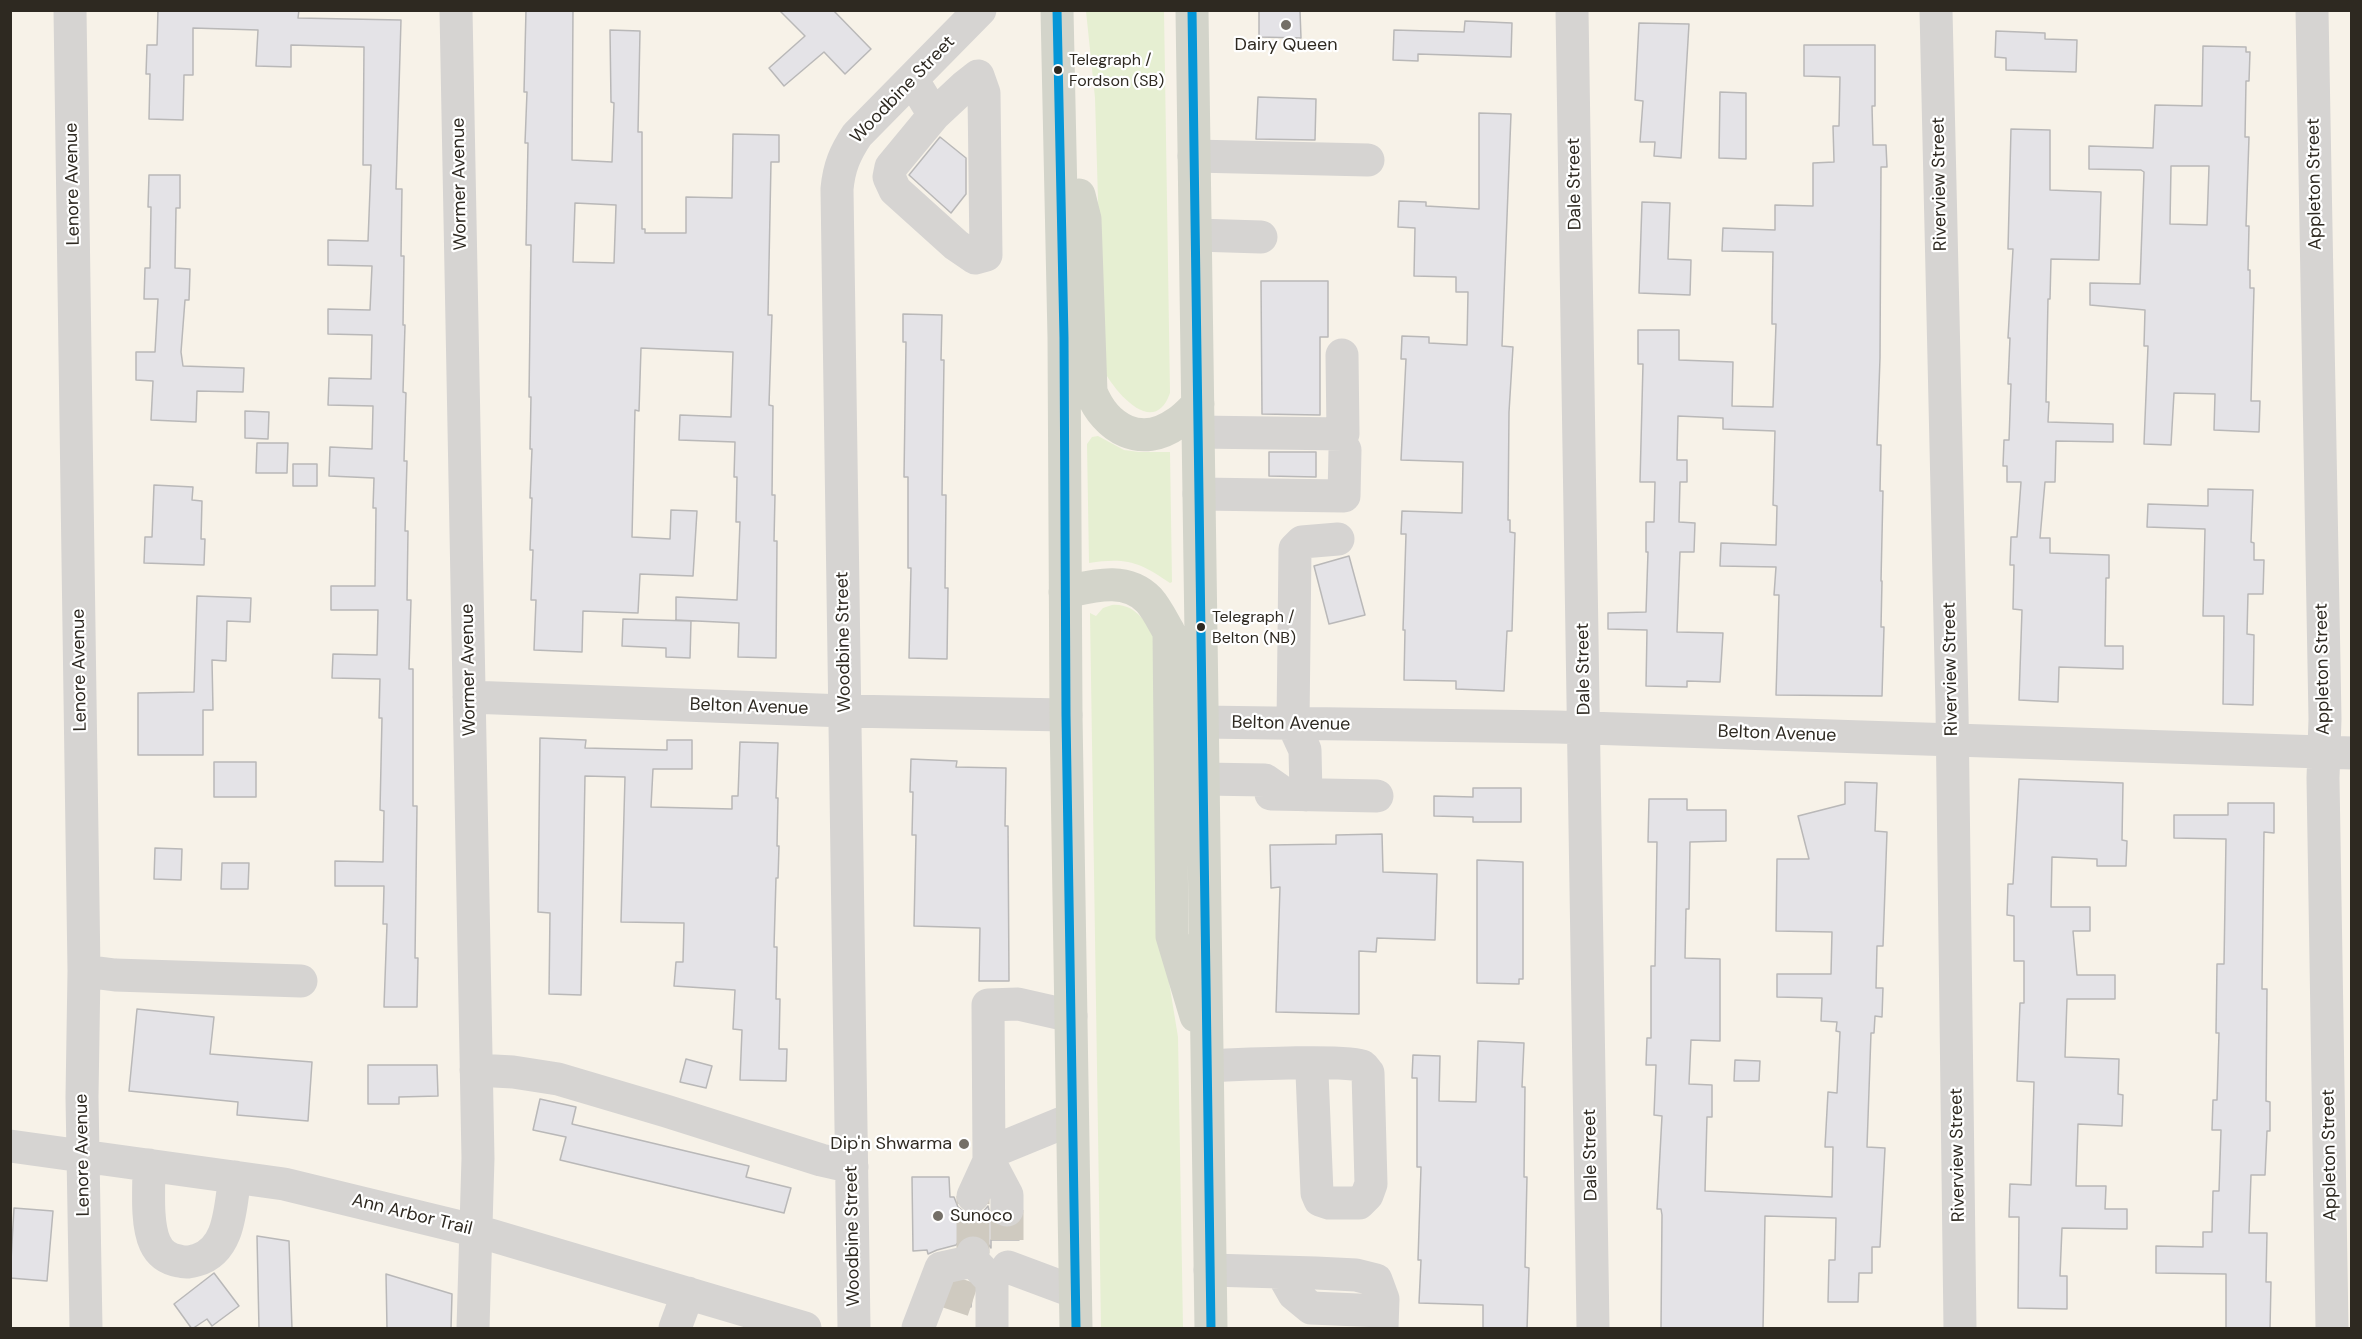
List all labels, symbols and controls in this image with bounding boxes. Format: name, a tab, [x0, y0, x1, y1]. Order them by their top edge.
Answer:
marker: Dairy Queen	[1279, 18, 1293, 32]
street label: Woodbine Street	[846, 32, 960, 148]
place label: Dairy Queen	[1235, 34, 1337, 56]
place label: Telegraph / Fordson (SB)	[1069, 51, 1164, 89]
marker: Telegraph / Fordson (SB)	[1052, 64, 1064, 76]
street label: Wormer Avenue	[448, 117, 472, 251]
street label: Riverview Street	[1928, 117, 1952, 251]
street label: Appleton Street	[2303, 118, 2327, 250]
street label: Lenore Avenue	[61, 122, 85, 246]
street label: Dale Street	[1563, 138, 1587, 230]
street label: Woodbine Street	[832, 571, 856, 713]
street label: Riverview Street	[1939, 602, 1963, 736]
street label: Wormer Avenue	[457, 603, 481, 737]
street label: Appleton Street	[2311, 603, 2335, 735]
street label: Lenore Avenue	[68, 608, 92, 732]
place label: Telegraph / Belton (NB)	[1212, 608, 1296, 646]
marker: Telegraph / Belton (NB)	[1195, 621, 1207, 633]
street label: Dale Street	[1572, 623, 1596, 715]
street label: Belton Avenue	[689, 694, 809, 720]
street label: Belton Avenue	[1231, 712, 1351, 736]
street label: Belton Avenue	[1717, 721, 1837, 747]
street label: Riverview Street	[1946, 1088, 1970, 1222]
street label: Appleton Street	[2318, 1089, 2342, 1221]
street label: Lenore Avenue	[71, 1093, 95, 1217]
street label: Dale Street	[1579, 1109, 1603, 1201]
place label: Dip'n Shwarma	[830, 1133, 952, 1155]
marker: Dip'n Shwarma	[957, 1137, 971, 1151]
street label: Woodbine Street	[841, 1165, 865, 1307]
street label: Ann Arbor Trail	[350, 1190, 474, 1240]
place label: Sunoco	[950, 1205, 1013, 1227]
marker: Sunoco	[931, 1209, 945, 1223]

